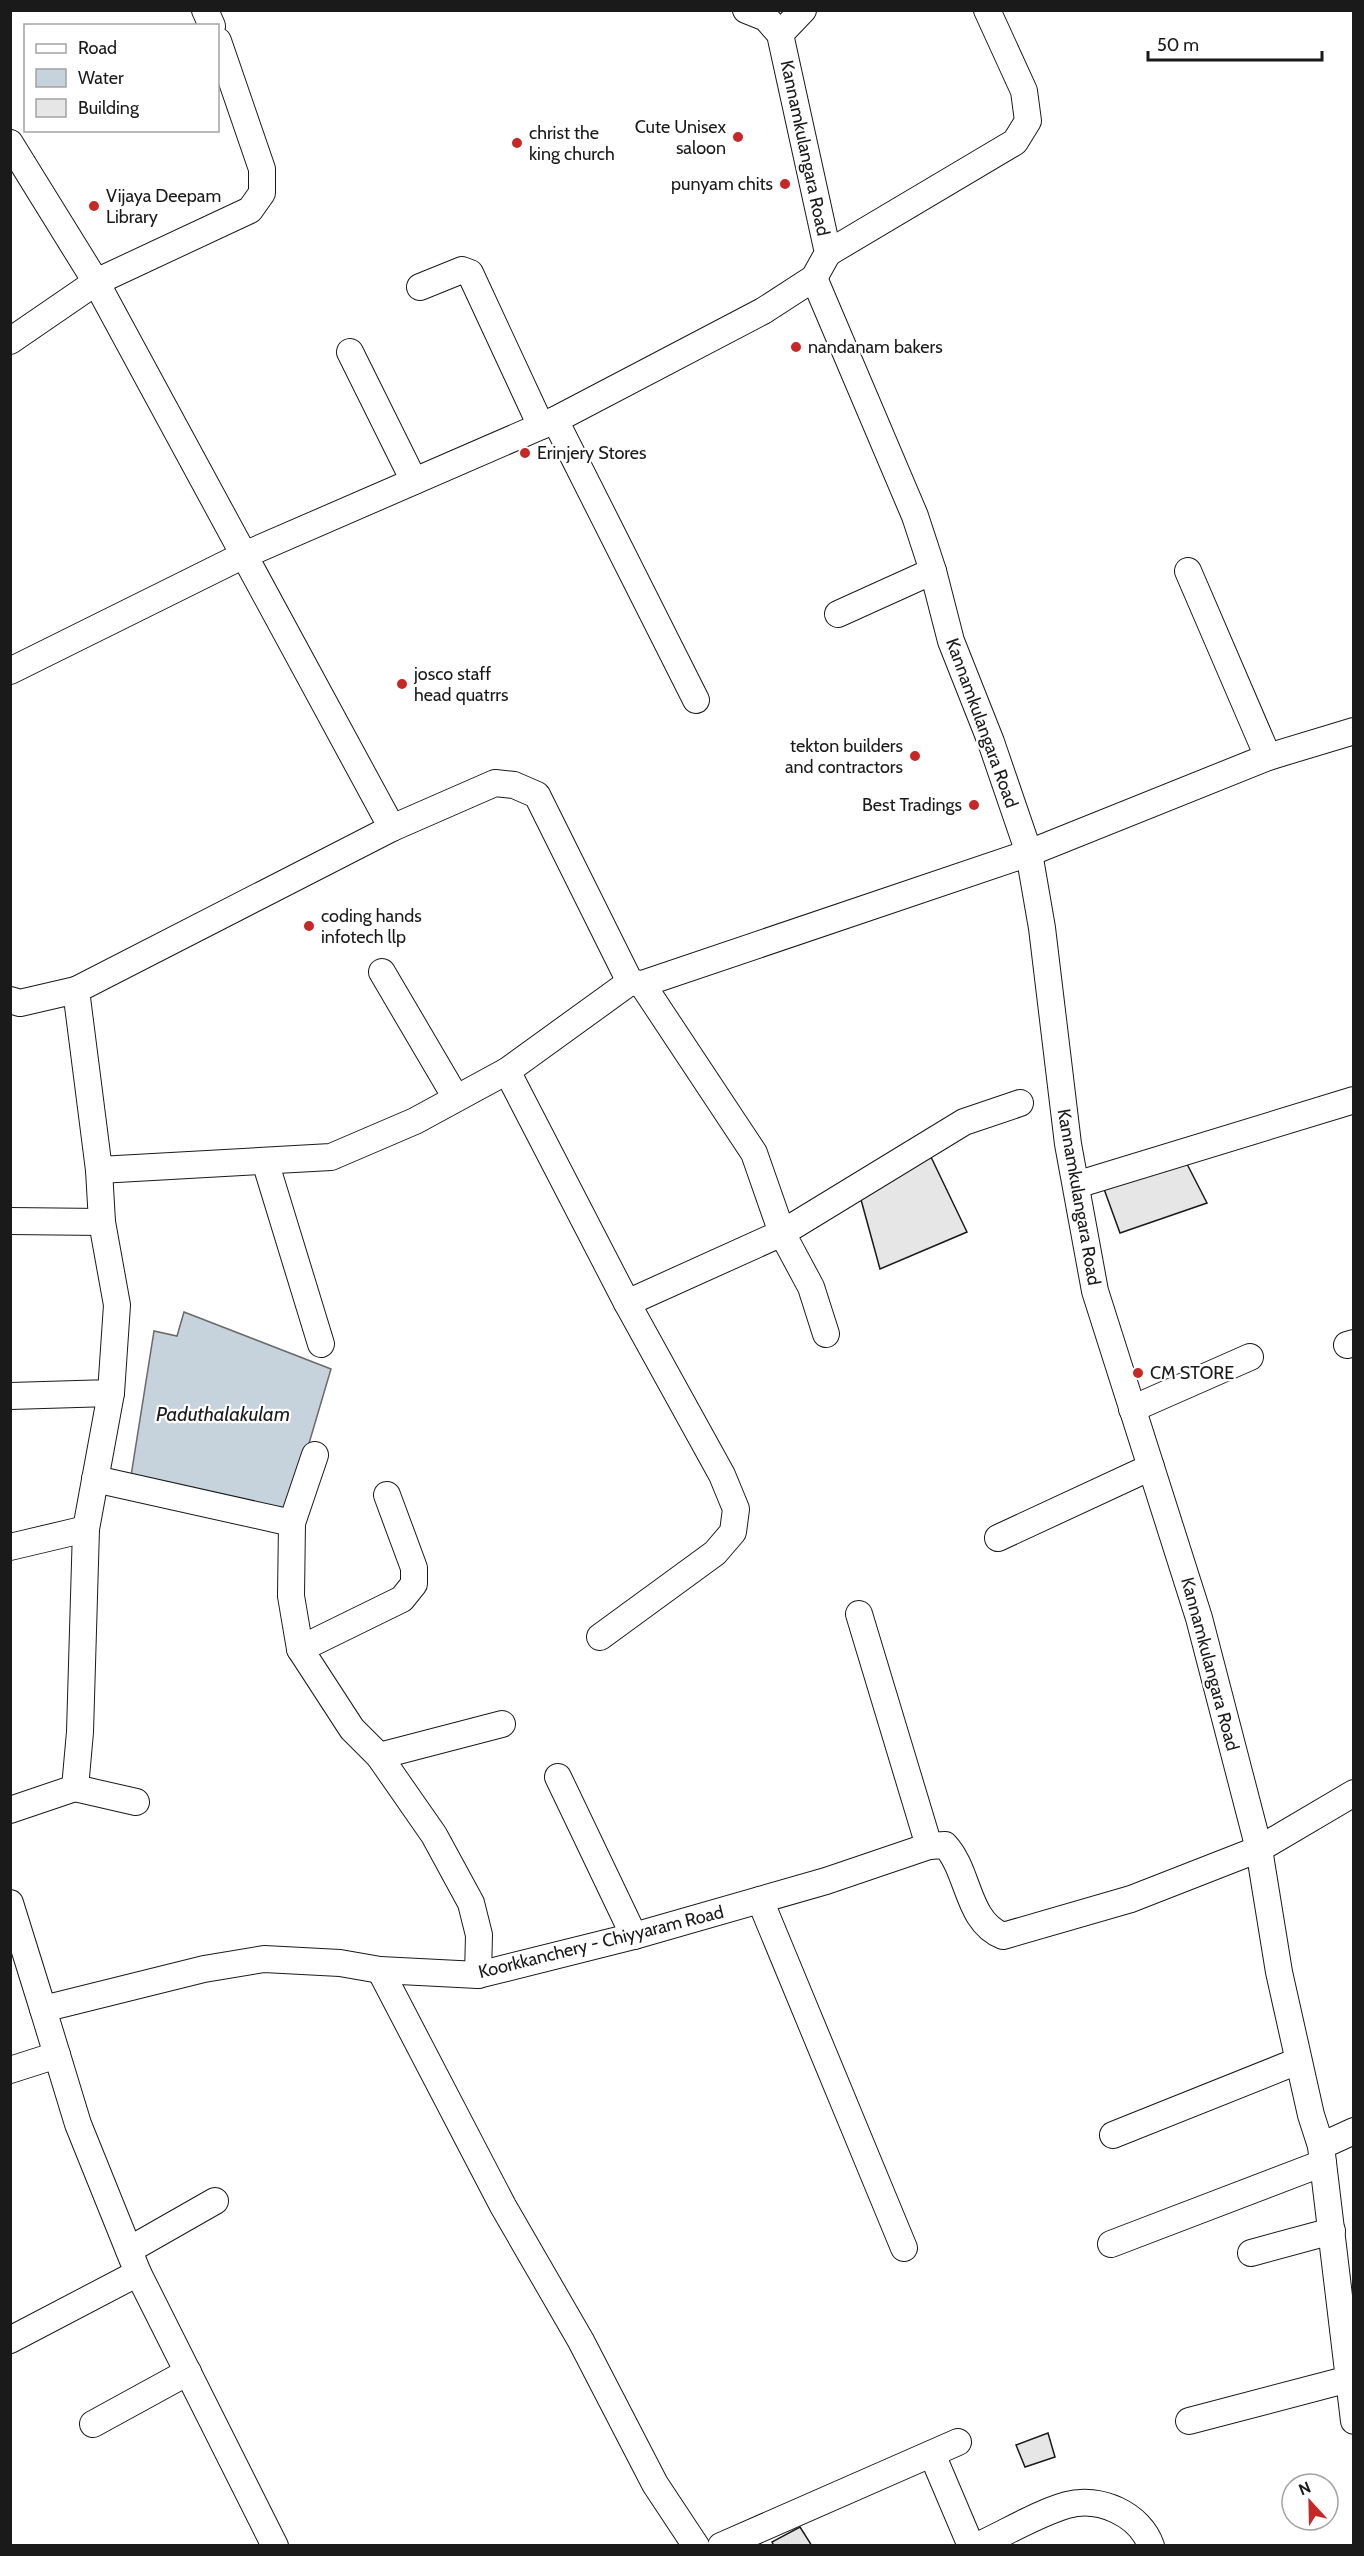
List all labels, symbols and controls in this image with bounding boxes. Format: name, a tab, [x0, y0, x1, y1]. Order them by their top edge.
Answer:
legend	[24, 24, 219, 132]
scale bar	[1148, 24, 1322, 62]
text: 50 m	[1157, 34, 1199, 56]
text: Road	[78, 37, 117, 59]
street label: Kannamkulangara Road	[776, 58, 834, 238]
text: Water	[78, 67, 124, 89]
text: Building	[78, 97, 140, 119]
place label: Cute Unisex saloon	[635, 116, 726, 159]
place label: christ the king church	[529, 122, 615, 165]
marker: Cute Unisex saloon	[731, 130, 745, 144]
marker: christ the king church	[510, 136, 524, 150]
place label: punyam chits	[671, 173, 773, 195]
marker: punyam chits	[778, 177, 792, 191]
place label: Vijaya Deepam Library	[106, 185, 221, 228]
marker: Vijaya Deepam Library	[87, 199, 101, 213]
place label: nandanam bakers	[808, 336, 943, 358]
marker: nandanam bakers	[789, 340, 803, 354]
place label: Erinjery Stores	[537, 442, 647, 464]
marker: Erinjery Stores	[518, 446, 532, 460]
street label: Kannamkulangara Road	[941, 635, 1023, 811]
place label: josco staff head quatrrs	[413, 663, 508, 706]
marker: josco staff head quatrrs	[395, 677, 409, 691]
place label: tekton builders and contractors	[785, 735, 903, 778]
marker: tekton builders and contractors	[908, 749, 922, 763]
place label: Best Tradings	[862, 794, 962, 816]
marker: Best Tradings	[967, 798, 981, 812]
place label: coding hands infotech llp	[321, 905, 422, 948]
marker: coding hands infotech llp	[302, 919, 316, 933]
street label: Kannamkulangara Road	[1053, 1107, 1105, 1287]
place label: CM STORE	[1150, 1362, 1234, 1384]
marker: CM STORE	[1131, 1366, 1145, 1380]
water label: Paduthalakulam	[156, 1402, 290, 1426]
street label: Kannamkulangara Road	[1176, 1575, 1244, 1753]
street label: Koorkkanchery - Chiyyaram Road	[476, 1901, 726, 1983]
north arrow	[1280, 2472, 1340, 2532]
text: N	[1296, 2478, 1313, 2499]

